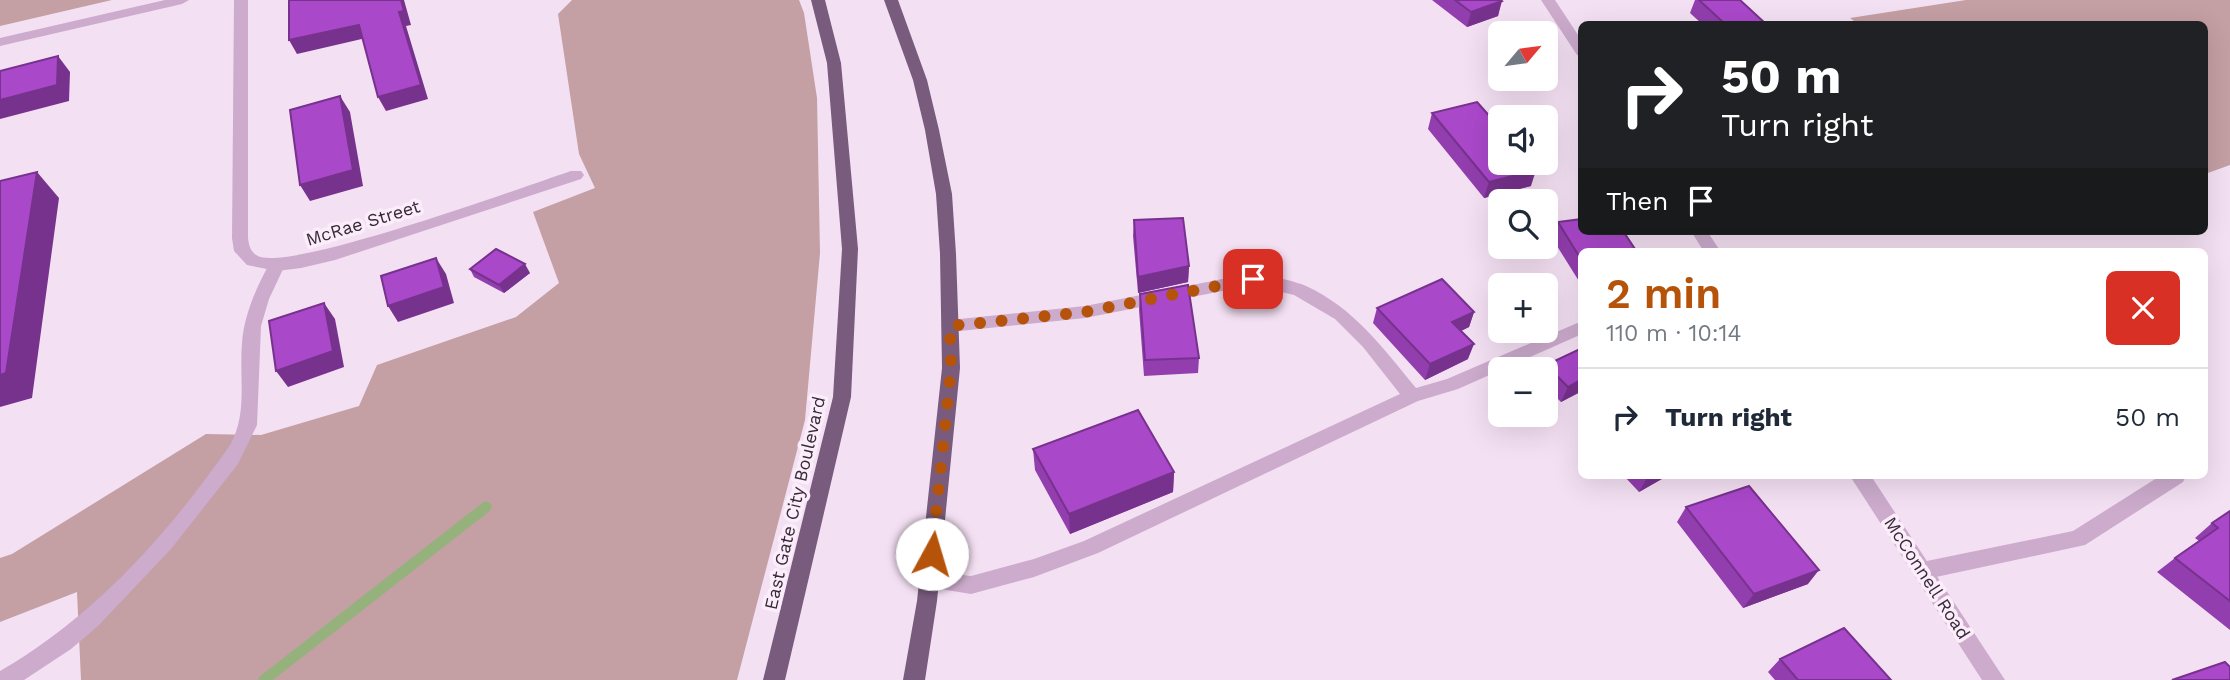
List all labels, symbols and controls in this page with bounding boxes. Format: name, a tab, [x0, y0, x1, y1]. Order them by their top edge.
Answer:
north arrow	[1488, 21, 1558, 91]
map controls	[1488, 21, 1558, 427]
text: 50 m	[1721, 47, 1841, 105]
icon: right	[1606, 49, 1697, 140]
button: sound	[1488, 105, 1558, 175]
text: Turn right	[1721, 106, 1873, 144]
icon: arrive	[1682, 182, 1720, 220]
text: Then	[1606, 186, 1668, 216]
button: search	[1488, 189, 1558, 259]
street label: McRae Street	[303, 195, 423, 250]
pin	[1223, 249, 1283, 309]
icon: arrive	[1234, 260, 1272, 298]
text: 2 min	[1606, 269, 1721, 318]
button: close	[2106, 271, 2180, 345]
button: +	[1488, 273, 1558, 343]
text: 110 m · 10:14	[1606, 320, 1742, 347]
button: −	[1488, 357, 1558, 427]
street label: East Gate City Boulevard	[760, 394, 829, 612]
icon: right	[1606, 398, 1644, 436]
text: Turn right	[1665, 402, 1792, 432]
text: 50 m	[2115, 402, 2180, 432]
street label: McConnell Road	[1880, 513, 1975, 643]
position arrow	[895, 517, 969, 591]

